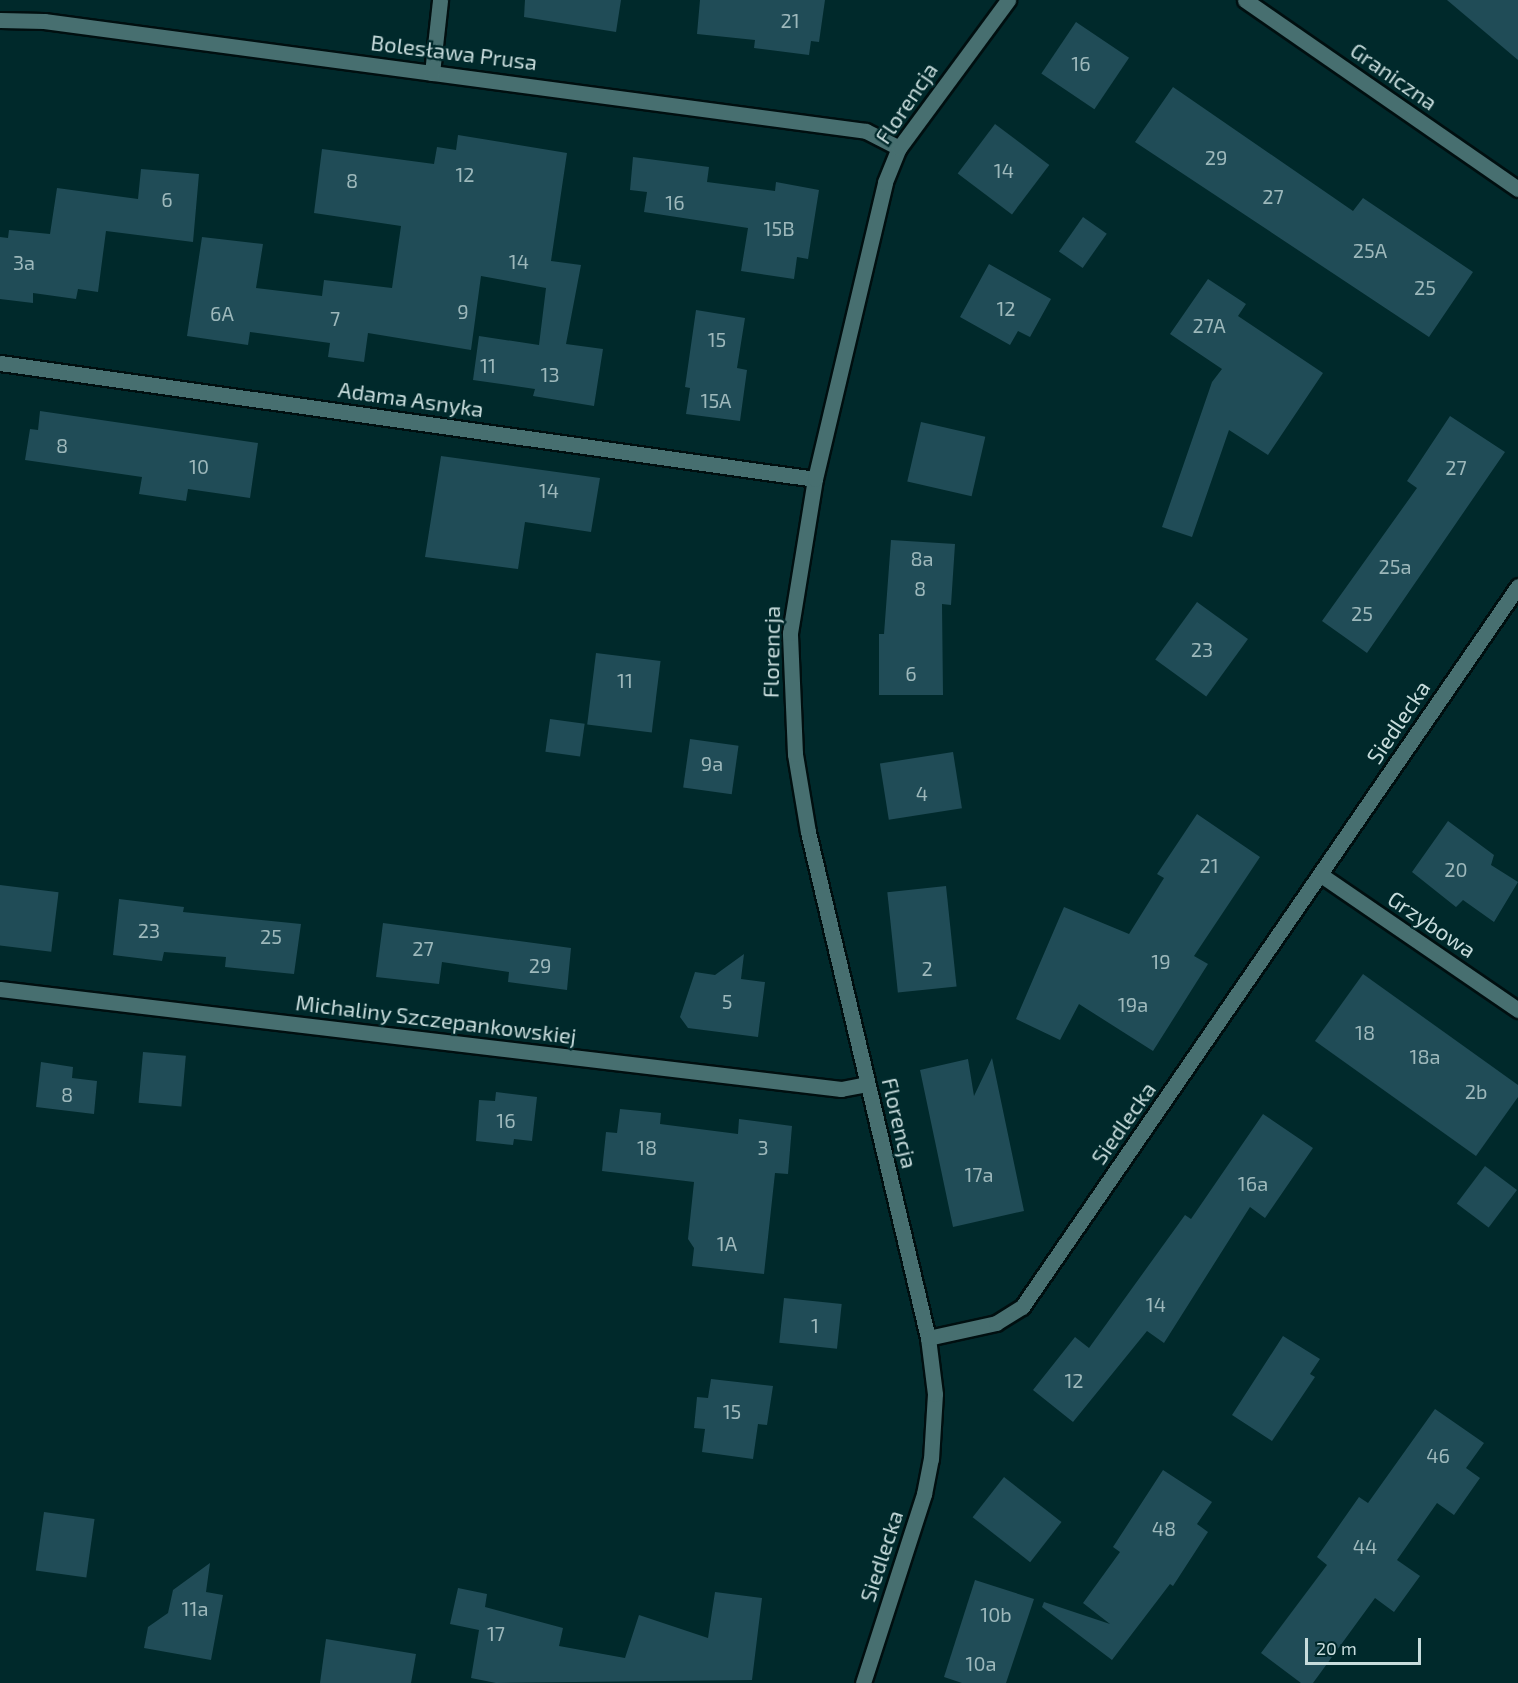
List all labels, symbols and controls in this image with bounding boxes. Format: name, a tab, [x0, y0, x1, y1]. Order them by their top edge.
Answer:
house number: 21	[780, 8, 800, 32]
street label: Bolesława Prusa	[369, 29, 539, 75]
street label: Graniczna	[1346, 37, 1442, 115]
house number: 16	[1071, 51, 1091, 75]
street label: Florencja	[869, 57, 943, 149]
house number: 29	[1205, 145, 1227, 169]
house number: 14	[994, 158, 1014, 182]
house number: 12	[455, 162, 475, 186]
house number: 8	[346, 168, 358, 192]
house number: 27	[1262, 184, 1284, 208]
house number: 6	[161, 187, 173, 211]
house number: 16	[665, 190, 685, 214]
house number: 15B	[763, 216, 795, 240]
house number: 25A	[1353, 238, 1387, 262]
house number: 14	[509, 249, 529, 273]
house number: 3a	[13, 250, 35, 274]
house number: 25	[1414, 275, 1436, 299]
house number: 12	[996, 296, 1016, 320]
house number: 9	[457, 299, 469, 323]
house number: 6A	[210, 301, 234, 325]
house number: 7	[330, 306, 340, 330]
house number: 27A	[1192, 313, 1226, 337]
house number: 15	[708, 327, 726, 351]
house number: 11	[480, 353, 496, 377]
house number: 13	[540, 362, 560, 386]
street label: Adama Asnyka	[336, 376, 486, 422]
house number: 15A	[700, 388, 732, 412]
house number: 8	[56, 433, 68, 457]
house number: 10	[189, 454, 209, 478]
house number: 27	[1445, 455, 1467, 479]
house number: 14	[539, 478, 559, 502]
house number: 8a	[910, 546, 934, 570]
house number: 25a	[1379, 554, 1411, 578]
house number: 8	[914, 576, 926, 600]
house number: 25	[1351, 601, 1373, 625]
street label: Florencja	[757, 606, 785, 698]
house number: 23	[1191, 637, 1213, 661]
house number: 6	[905, 661, 917, 685]
house number: 11	[617, 668, 633, 692]
street label: Siedlecka	[1361, 675, 1435, 769]
house number: 9a	[701, 751, 723, 775]
house number: 4	[916, 781, 928, 805]
house number: 21	[1199, 853, 1219, 877]
house number: 20	[1444, 857, 1468, 881]
street label: Grzybowa	[1383, 885, 1481, 963]
house number: 23	[138, 918, 160, 942]
house number: 25	[260, 924, 282, 948]
house number: 27	[412, 936, 434, 960]
house number: 19	[1151, 949, 1171, 973]
house number: 29	[529, 953, 551, 977]
house number: 2	[921, 956, 933, 980]
street label: Michaliny Szczepankowskiej	[294, 989, 578, 1049]
house number: 5	[722, 989, 732, 1013]
house number: 19a	[1118, 992, 1148, 1016]
house number: 18	[1355, 1020, 1375, 1044]
house number: 18a	[1409, 1044, 1441, 1068]
street label: Florencja	[877, 1075, 923, 1171]
street label: Siedlecka	[1085, 1077, 1161, 1169]
house number: 2b	[1465, 1079, 1487, 1103]
house number: 8	[61, 1082, 73, 1106]
house number: 16	[496, 1108, 516, 1132]
house number: 18	[637, 1135, 657, 1159]
house number: 3	[757, 1135, 769, 1159]
house number: 17a	[964, 1162, 994, 1186]
house number: 16a	[1238, 1171, 1268, 1195]
house number: 1A	[717, 1231, 737, 1255]
house number: 14	[1146, 1292, 1166, 1316]
house number: 1	[811, 1313, 819, 1337]
house number: 12	[1064, 1368, 1084, 1392]
house number: 15	[723, 1399, 741, 1423]
house number: 46	[1426, 1443, 1450, 1467]
street label: Siedlecka	[854, 1507, 908, 1605]
house number: 48	[1152, 1516, 1176, 1540]
house number: 44	[1353, 1534, 1377, 1558]
house number: 11a	[182, 1596, 208, 1620]
house number: 10b	[980, 1602, 1012, 1626]
house number: 17	[487, 1621, 505, 1645]
scale bar	[1308, 1626, 1424, 1664]
text: 20 m	[1316, 1637, 1357, 1659]
house number: 10a	[966, 1651, 996, 1675]

